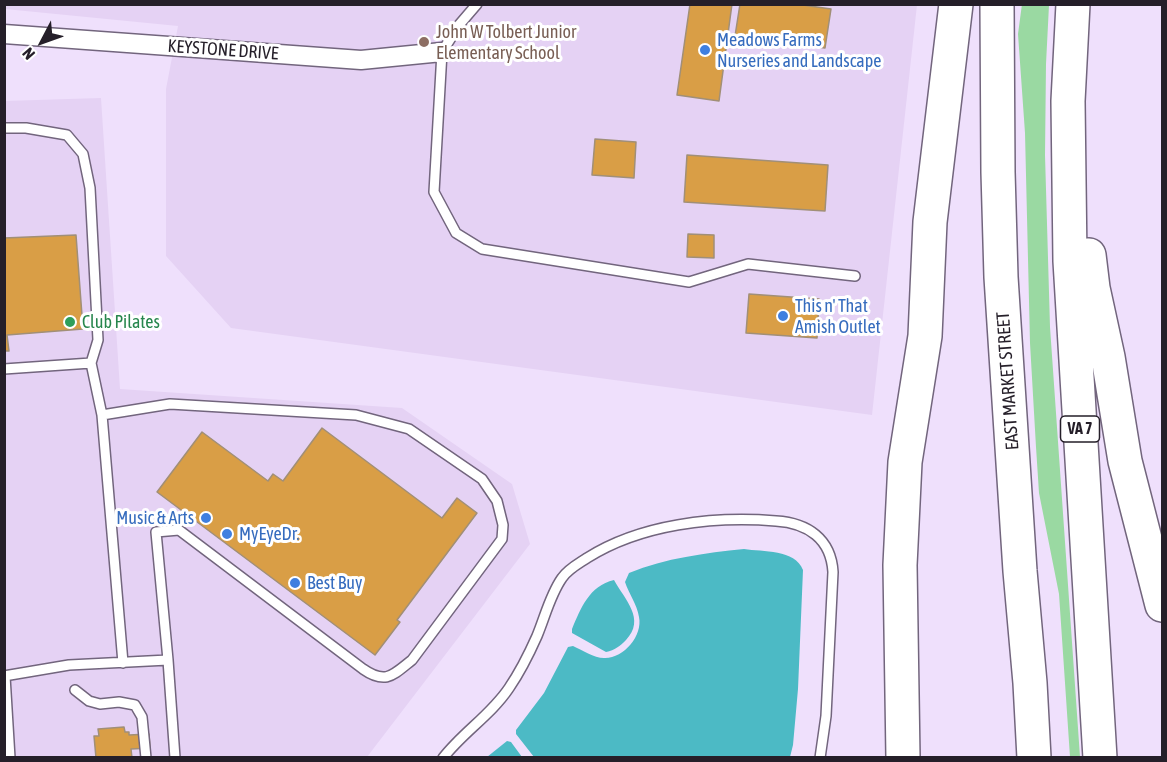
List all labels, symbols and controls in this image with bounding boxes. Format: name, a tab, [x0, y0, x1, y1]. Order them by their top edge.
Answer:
north arrow	[12, 12, 72, 72]
place label: John W Tolbert Junior Elementary School	[436, 21, 576, 63]
place label: Meadows Farms Nurseries and Landscape	[717, 29, 881, 72]
street label: KEYSTONE DRIVE	[167, 35, 279, 65]
marker: John W Tolbert Junior Elementary School	[417, 35, 431, 49]
marker: Meadows Farms Nurseries and Landscape	[698, 43, 712, 57]
text: N	[19, 44, 38, 63]
place label: This n' That Amish Outlet	[795, 295, 881, 338]
marker: This n' That Amish Outlet	[776, 309, 790, 323]
place label: Club Pilates	[82, 311, 160, 333]
street label: EAST MARKET STREET	[992, 311, 1024, 451]
marker: Club Pilates	[63, 315, 77, 329]
road number: VA 7	[1060, 416, 1100, 442]
place label: Music & Arts	[116, 507, 194, 529]
marker: Music & Arts	[199, 511, 213, 525]
place label: MyEyeDr.	[239, 523, 299, 545]
marker: MyEyeDr.	[220, 527, 234, 541]
place label: Best Buy	[307, 572, 362, 594]
marker: Best Buy	[288, 576, 302, 590]

